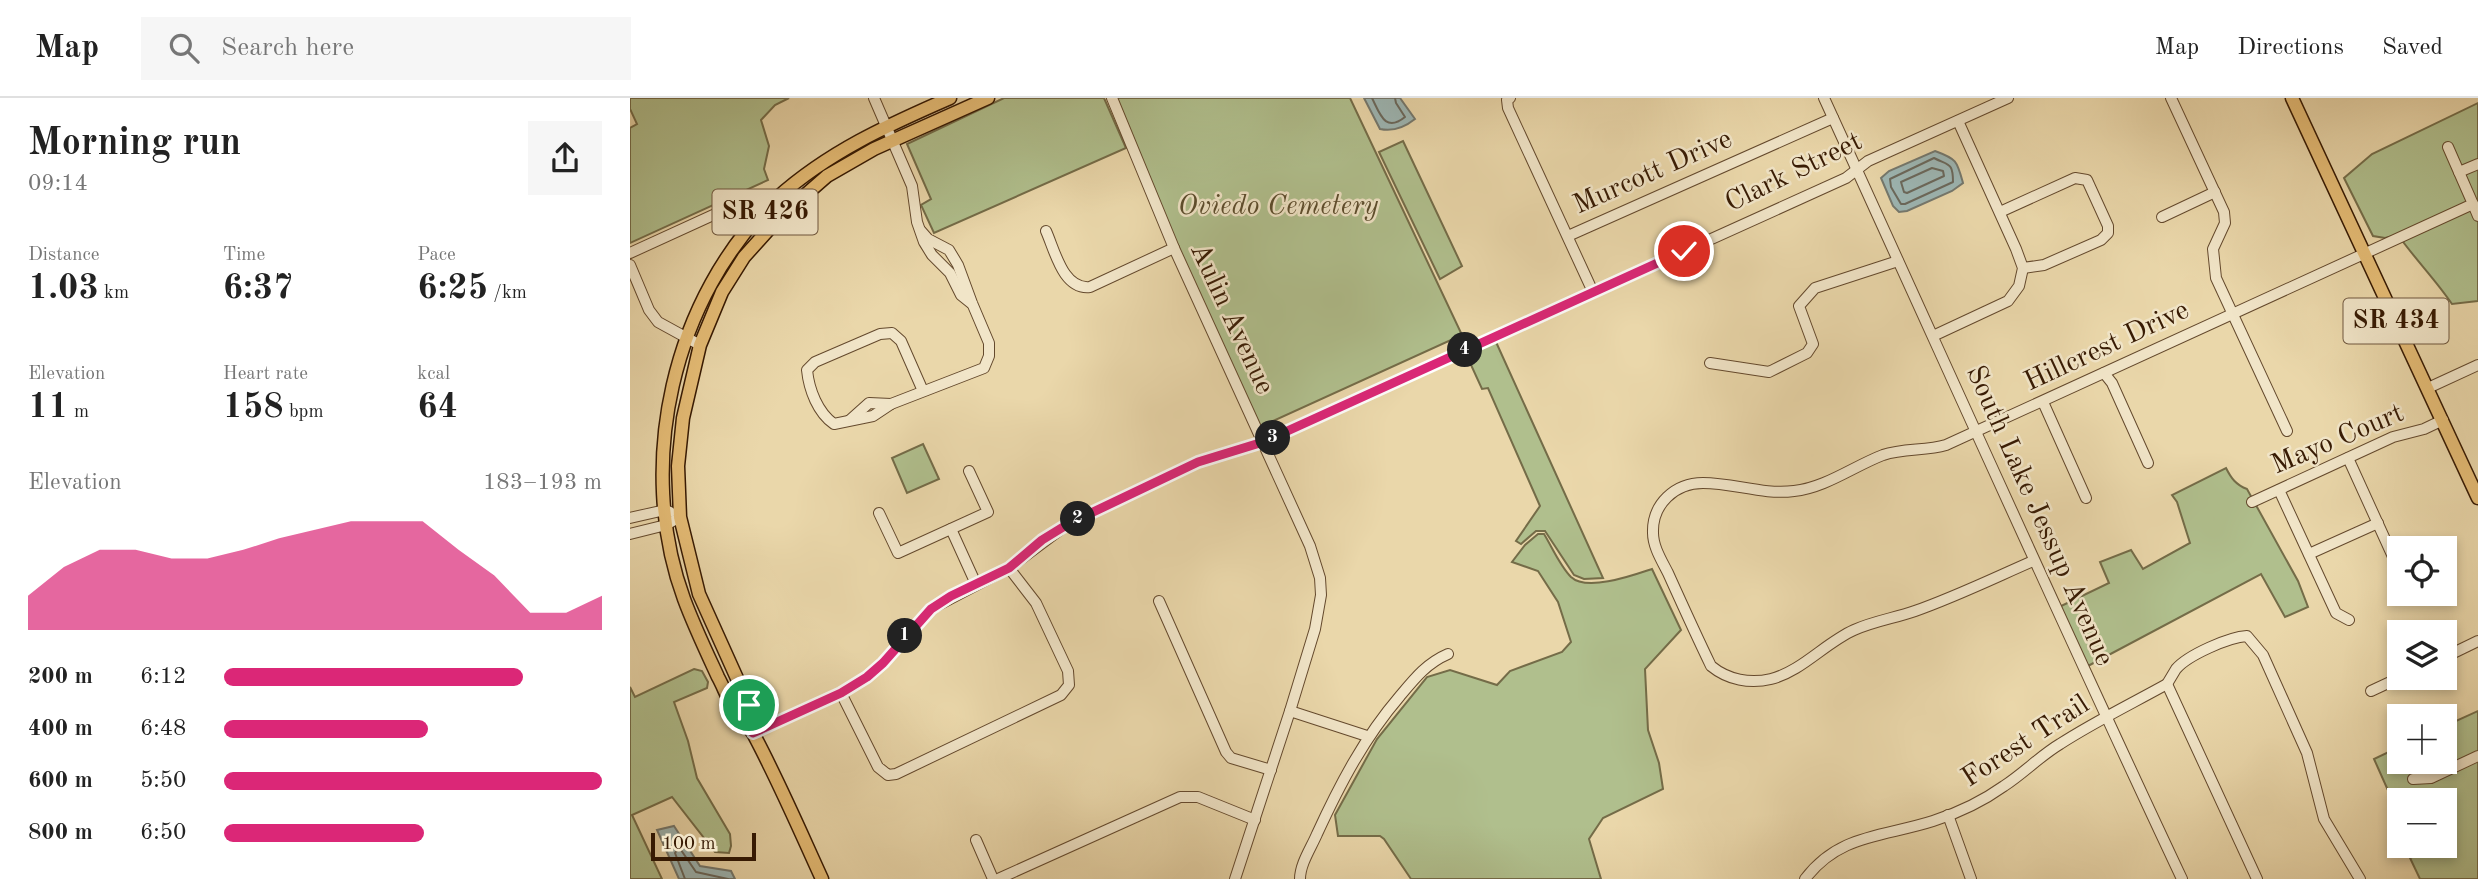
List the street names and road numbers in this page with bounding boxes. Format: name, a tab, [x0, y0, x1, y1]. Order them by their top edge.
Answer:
street label: Murcott Drive	[1569, 125, 1737, 221]
street label: Clark Street	[1721, 128, 1867, 218]
road number: SR 426	[712, 189, 818, 234]
street label: Aulin Avenue	[1184, 239, 1278, 399]
street label: Hillcrest Drive	[2020, 297, 2194, 397]
road number: SR 434	[2344, 298, 2448, 344]
street label: South Lake Jessup Avenue	[1960, 362, 2118, 670]
street label: Mayo Court	[2268, 400, 2408, 480]
street label: Forest Trail	[1957, 691, 2095, 793]

